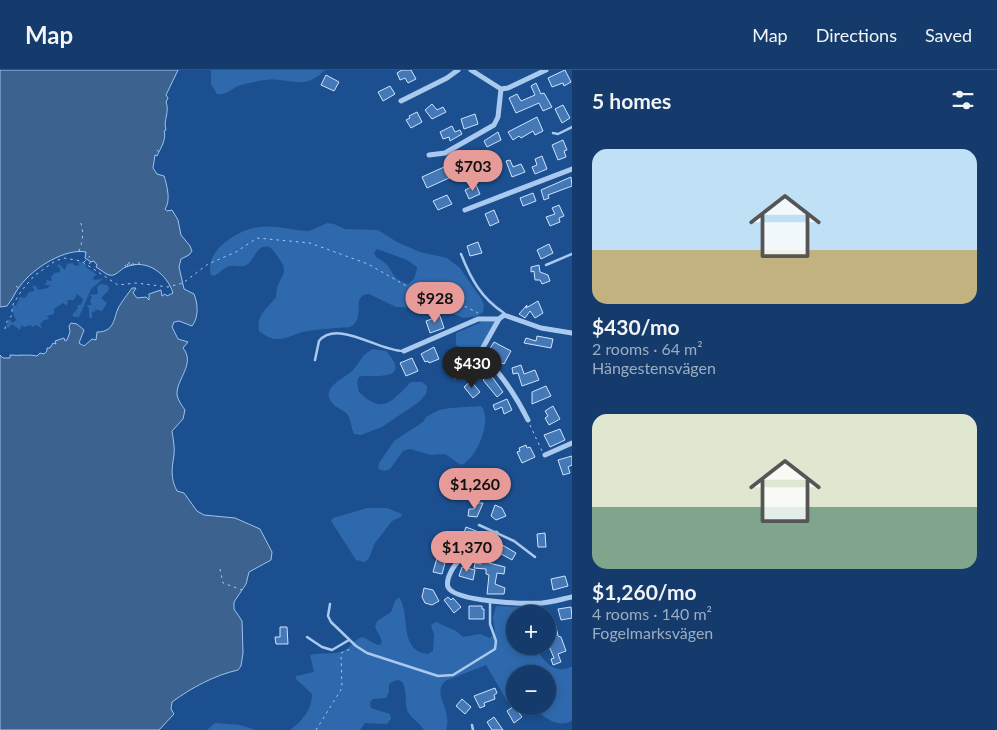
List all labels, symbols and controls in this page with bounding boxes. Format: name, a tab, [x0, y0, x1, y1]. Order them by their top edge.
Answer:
text: Map	[25, 20, 73, 49]
text: Map	[752, 24, 788, 46]
text: Directions	[816, 24, 897, 46]
text: Saved	[925, 24, 972, 46]
icon: filters	[949, 86, 977, 114]
text: 5 homes	[592, 88, 671, 113]
pin: $703	[443, 150, 503, 192]
text: $703	[454, 156, 492, 175]
icon: home	[740, 181, 830, 271]
pin: $928	[405, 282, 465, 324]
text: $928	[416, 288, 454, 307]
text: $430/mo	[592, 314, 680, 339]
text: 2 rooms · 64 m²	[592, 339, 703, 358]
pin: $430	[442, 346, 502, 389]
text: $430	[453, 353, 491, 372]
text: Hängestensvägen	[592, 358, 716, 377]
icon: home	[740, 446, 830, 536]
pin: $1,260	[434, 468, 516, 510]
text: $1,260	[450, 474, 500, 493]
pin: $1,370	[426, 530, 508, 573]
text: $1,370	[442, 537, 492, 556]
text: $1,260/mo	[592, 579, 697, 604]
text: 4 rooms · 140 m²	[592, 604, 712, 623]
map controls	[506, 605, 556, 715]
button: +	[506, 605, 556, 655]
text: Fogelmarksvägen	[592, 623, 713, 642]
button: −	[506, 665, 556, 715]

